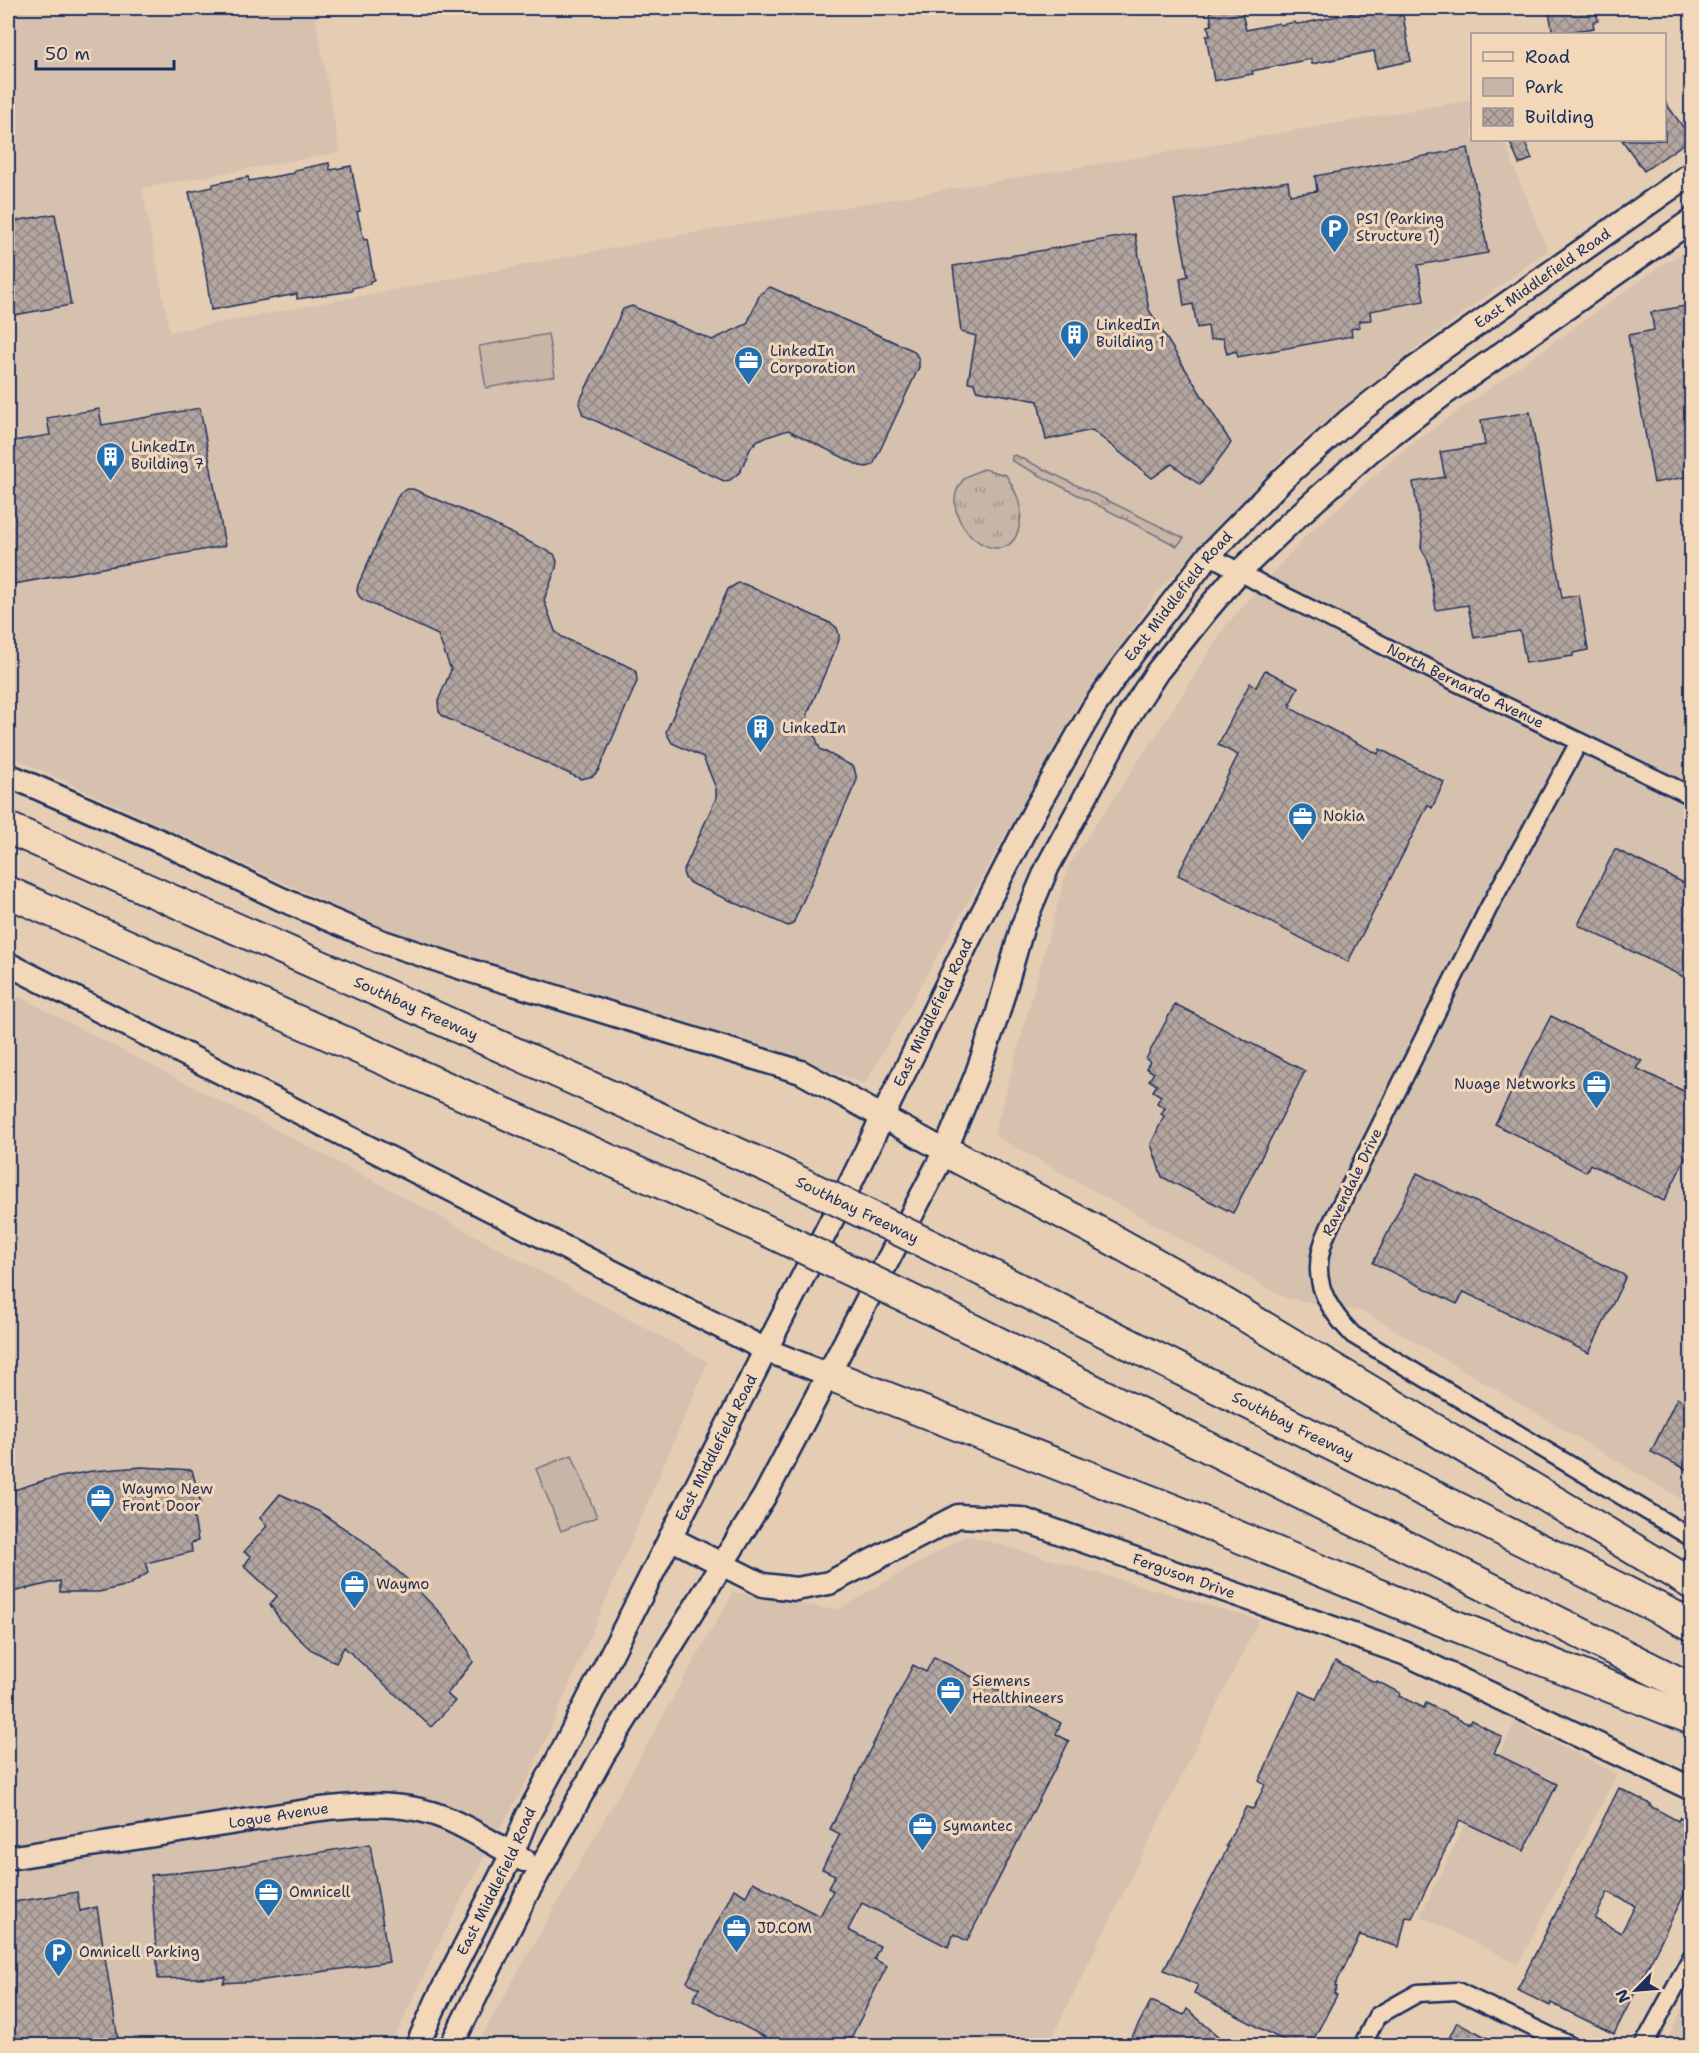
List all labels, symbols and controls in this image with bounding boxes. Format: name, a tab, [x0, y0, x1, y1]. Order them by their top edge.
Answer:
scale bar	[36, 33, 174, 71]
legend	[1471, 33, 1666, 141]
text: 50 m	[45, 42, 90, 66]
text: Road	[1525, 45, 1570, 69]
text: Park	[1525, 75, 1564, 99]
text: Building	[1525, 105, 1594, 129]
place label: PS1 (Parking Structure 1)	[1356, 209, 1444, 246]
parking icon: PS1 (Parking Structure 1)	[1319, 212, 1351, 254]
street label: East Middlefield Road	[1470, 223, 1615, 333]
place label: LinkedIn Building 1	[1096, 315, 1165, 352]
building icon: LinkedIn Building 1	[1059, 318, 1091, 360]
place label: LinkedIn Corporation	[770, 341, 856, 378]
office icon: LinkedIn Corporation	[733, 344, 765, 386]
place label: LinkedIn Building 7	[131, 437, 204, 474]
building icon: LinkedIn Building 7	[94, 440, 126, 482]
street label: East Middlefield Road	[1120, 526, 1237, 666]
street label: North Bernardo Avenue	[1384, 639, 1547, 733]
building icon: LinkedIn	[745, 712, 777, 754]
place label: LinkedIn	[782, 718, 846, 738]
office icon: Nokia	[1286, 800, 1318, 842]
place label: Nokia	[1323, 806, 1365, 826]
street label: East Middlefield Road	[889, 935, 978, 1090]
street label: Southbay Freeway	[351, 972, 481, 1045]
office icon: Nuage Networks	[1581, 1068, 1613, 1110]
place label: Nuage Networks	[1454, 1074, 1576, 1094]
street label: Ravendale Drive	[1317, 1125, 1387, 1239]
street label: Southbay Freeway	[793, 1172, 922, 1248]
street label: East Middlefield Road	[670, 1371, 762, 1525]
street label: Southbay Freeway	[1229, 1387, 1358, 1465]
place label: Waymo New Front Door	[122, 1479, 213, 1516]
office icon: Waymo New Front Door	[85, 1482, 117, 1524]
street label: Ferguson Drive	[1130, 1549, 1238, 1603]
office icon: Waymo	[339, 1568, 371, 1610]
place label: Waymo	[376, 1574, 429, 1594]
place label: Siemens Healthineers	[972, 1671, 1064, 1708]
office icon: Siemens Healthineers	[935, 1674, 967, 1716]
street label: Logue Avenue	[227, 1798, 330, 1833]
street label: East Middlefield Road	[452, 1803, 541, 1959]
office icon: Symantec	[906, 1810, 938, 1852]
place label: Symantec	[943, 1816, 1013, 1836]
office icon: Omnicell	[252, 1876, 284, 1918]
place label: Omnicell	[289, 1882, 351, 1902]
office icon: JD.COM	[720, 1912, 752, 1954]
place label: JD.COM	[757, 1918, 812, 1938]
parking icon: Omnicell Parking	[42, 1936, 74, 1978]
place label: Omnicell Parking	[79, 1942, 200, 1962]
north arrow	[1606, 1960, 1666, 2020]
text: N	[1611, 1986, 1635, 2006]

